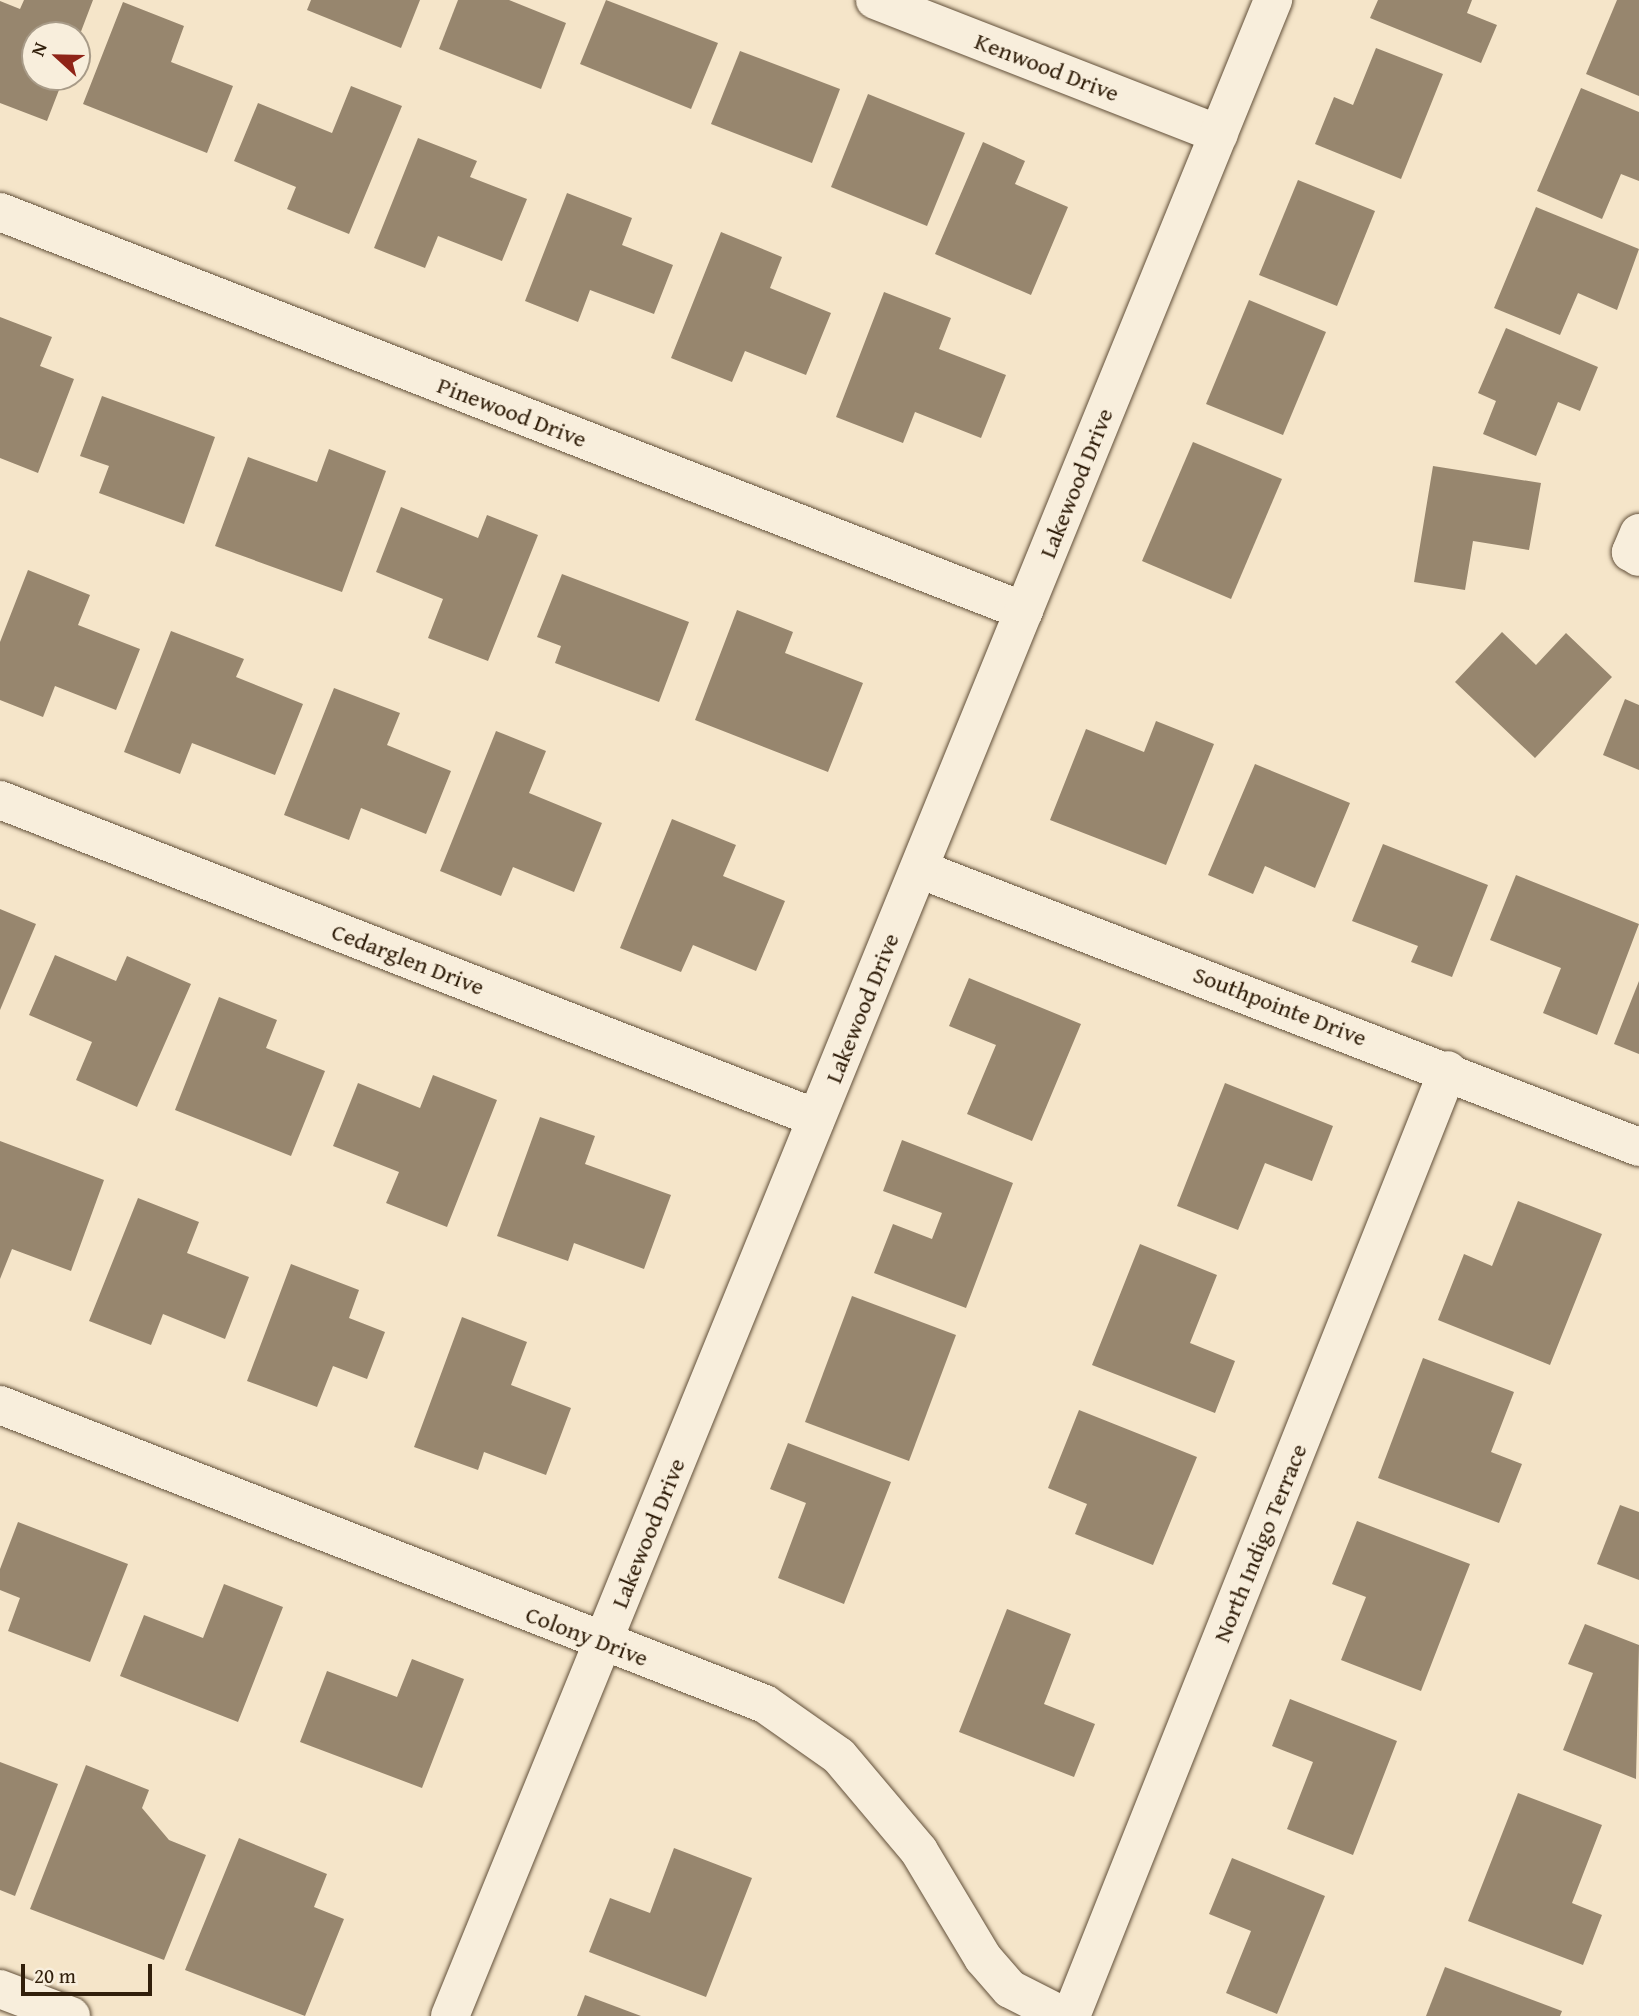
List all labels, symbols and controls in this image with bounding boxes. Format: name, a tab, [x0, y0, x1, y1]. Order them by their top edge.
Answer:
north arrow	[21, 21, 91, 91]
street label: Kenwood Drive	[971, 26, 1123, 108]
text: N	[23, 38, 54, 60]
street label: Pinewood Drive	[433, 370, 591, 454]
street label: Lakewood Drive	[1033, 404, 1119, 562]
street label: Cedarglen Drive	[328, 917, 488, 1001]
street label: Lakewood Drive	[819, 929, 905, 1087]
street label: Southpointe Drive	[1189, 960, 1371, 1052]
street label: North Indigo Terrace	[1207, 1440, 1313, 1646]
street label: Lakewood Drive	[605, 1454, 691, 1612]
street label: Colony Drive	[522, 1599, 652, 1673]
scale bar	[24, 1950, 156, 1994]
text: 20 m	[34, 1960, 76, 1991]

